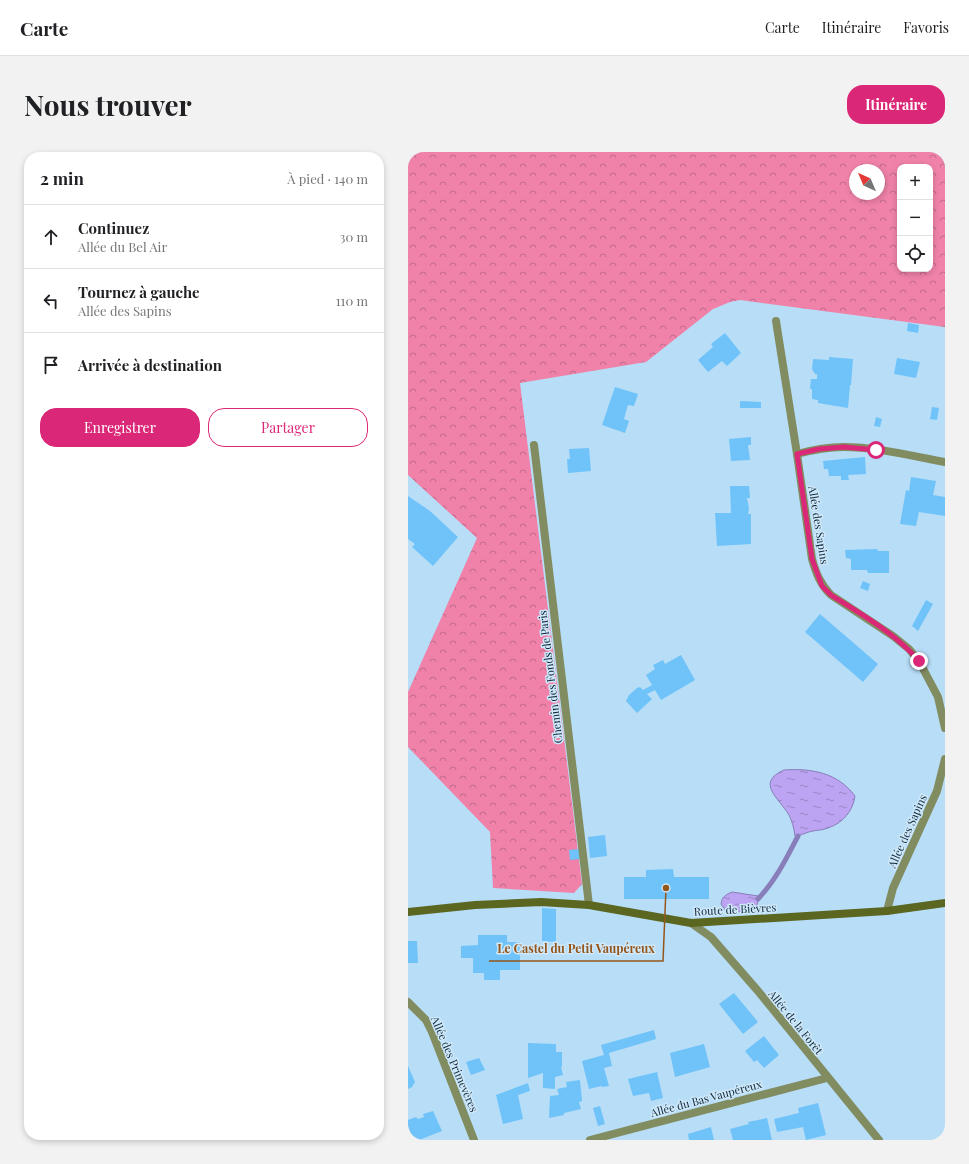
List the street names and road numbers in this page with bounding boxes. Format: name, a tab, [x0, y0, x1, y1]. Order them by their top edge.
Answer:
street label: Allée des Sapins	[805, 484, 833, 565]
street label: Chemin des Fonds de Paris	[534, 610, 566, 744]
street label: Allée des Sapins	[884, 792, 930, 871]
street label: Route de Bièvres	[693, 899, 777, 919]
street label: Allée de la Forêt	[765, 986, 827, 1057]
street label: Allée des Primevères	[428, 1013, 482, 1114]
street label: Allée du Bas Vaupéreux	[648, 1076, 764, 1120]

